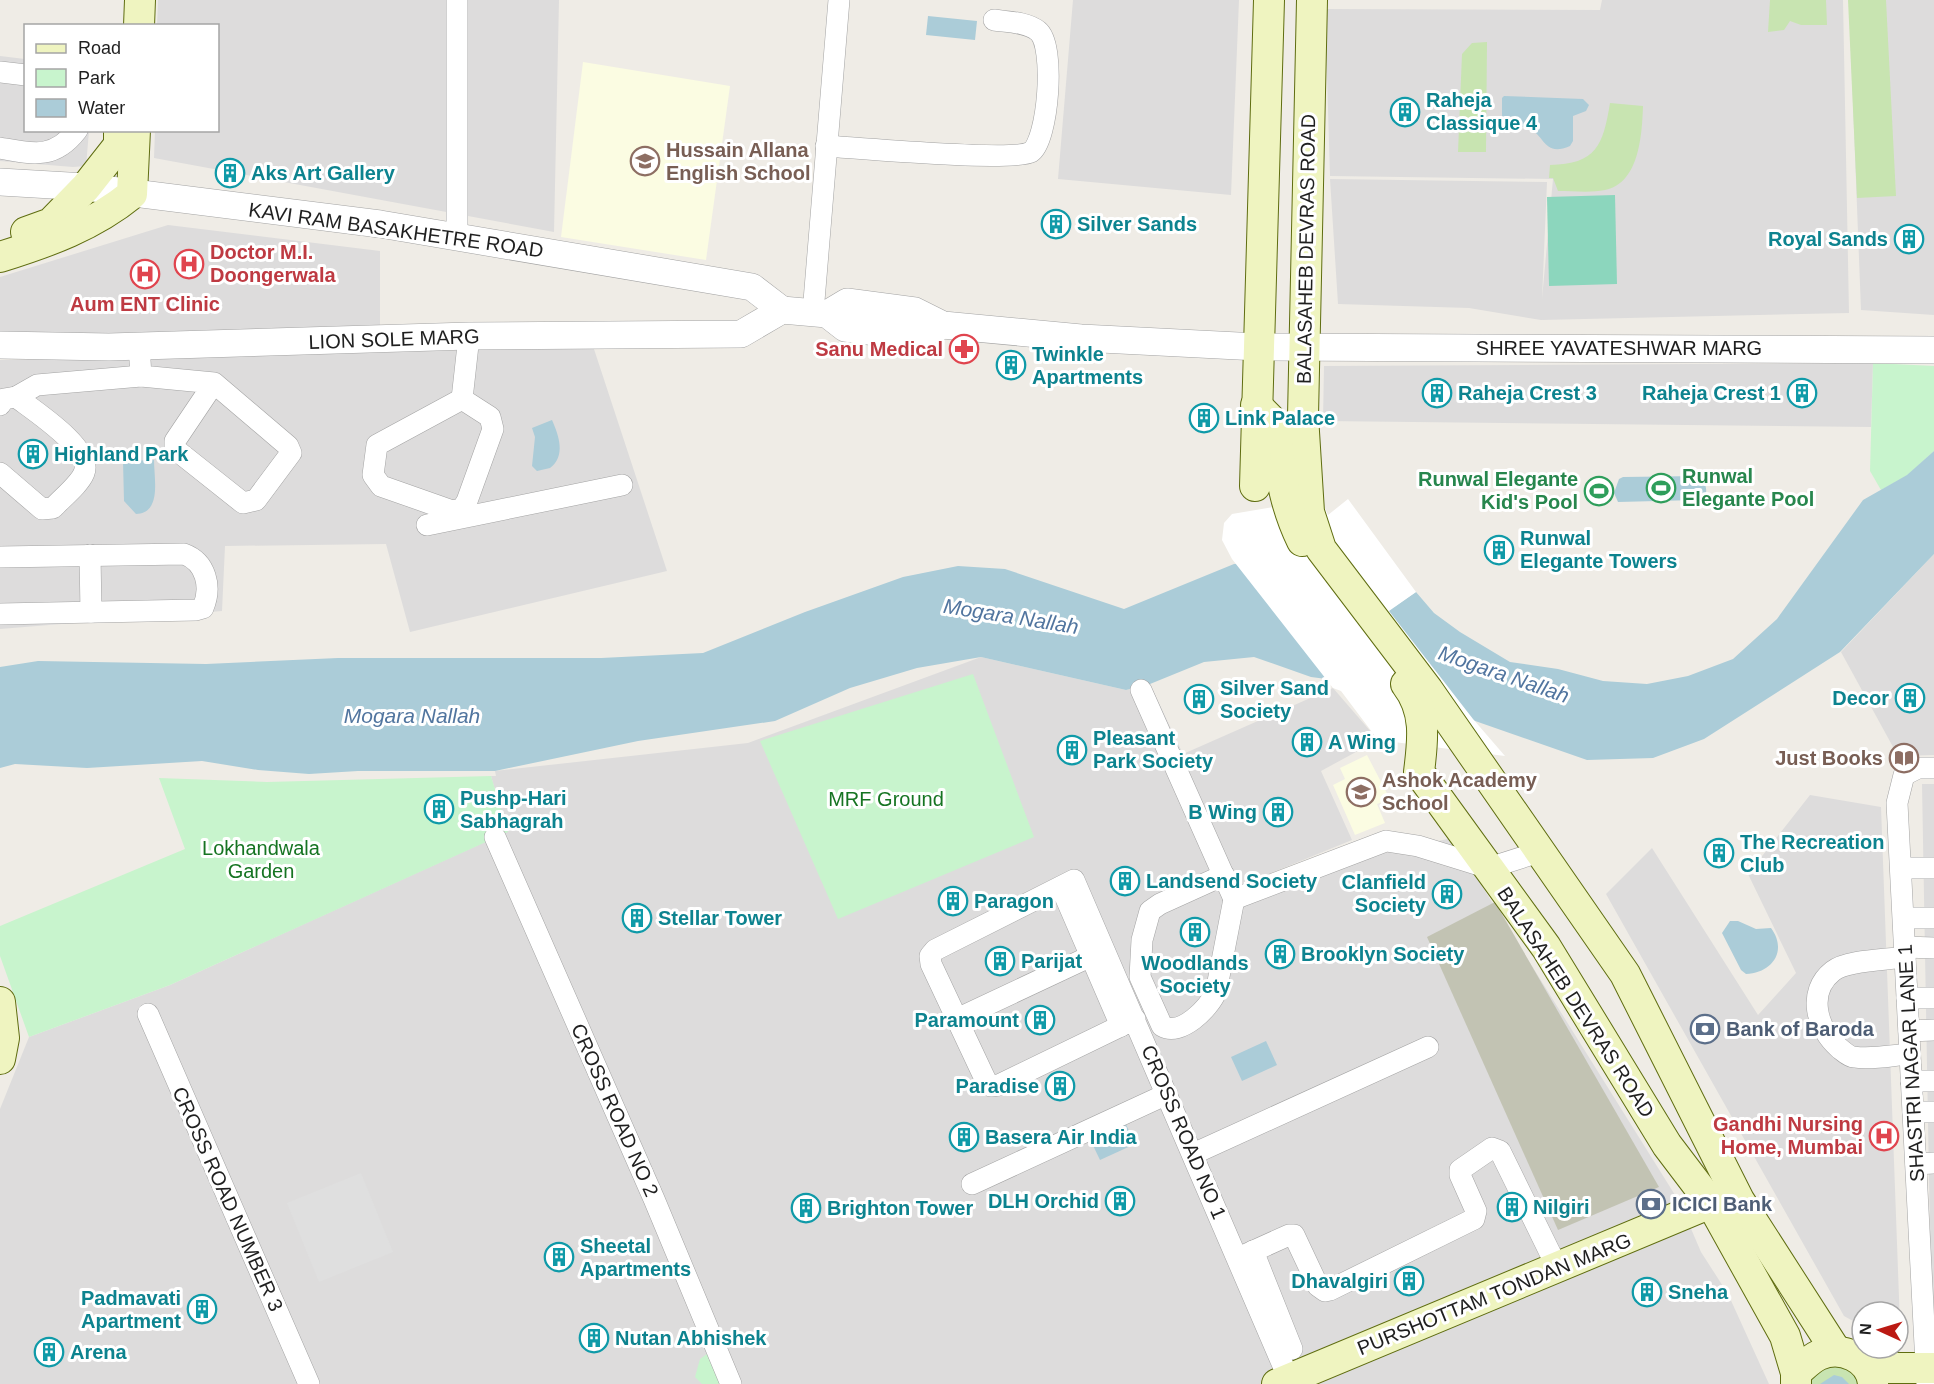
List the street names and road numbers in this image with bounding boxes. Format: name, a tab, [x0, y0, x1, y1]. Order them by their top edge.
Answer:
street label: BALASAHEB DEVRAS ROAD	[1293, 114, 1319, 384]
street label: KAVI RAM BASAKHETRE ROAD	[247, 198, 545, 262]
street label: LION SOLE MARG	[308, 325, 480, 353]
street label: SHREE YAVATESHWAR MARG	[1476, 337, 1762, 359]
street label: BALASAHEB DEVRAS ROAD	[1493, 883, 1659, 1121]
street label: SHASTRI NAGAR LANE 1	[1894, 944, 1928, 1182]
street label: CROSS ROAD NO 2	[567, 1020, 663, 1200]
street label: CROSS ROAD NO 1	[1137, 1042, 1231, 1222]
street label: CROSS ROAD NUMBER 3	[168, 1083, 288, 1315]
street label: PURSHOTTAM TONDAN MARG	[1354, 1229, 1634, 1359]

